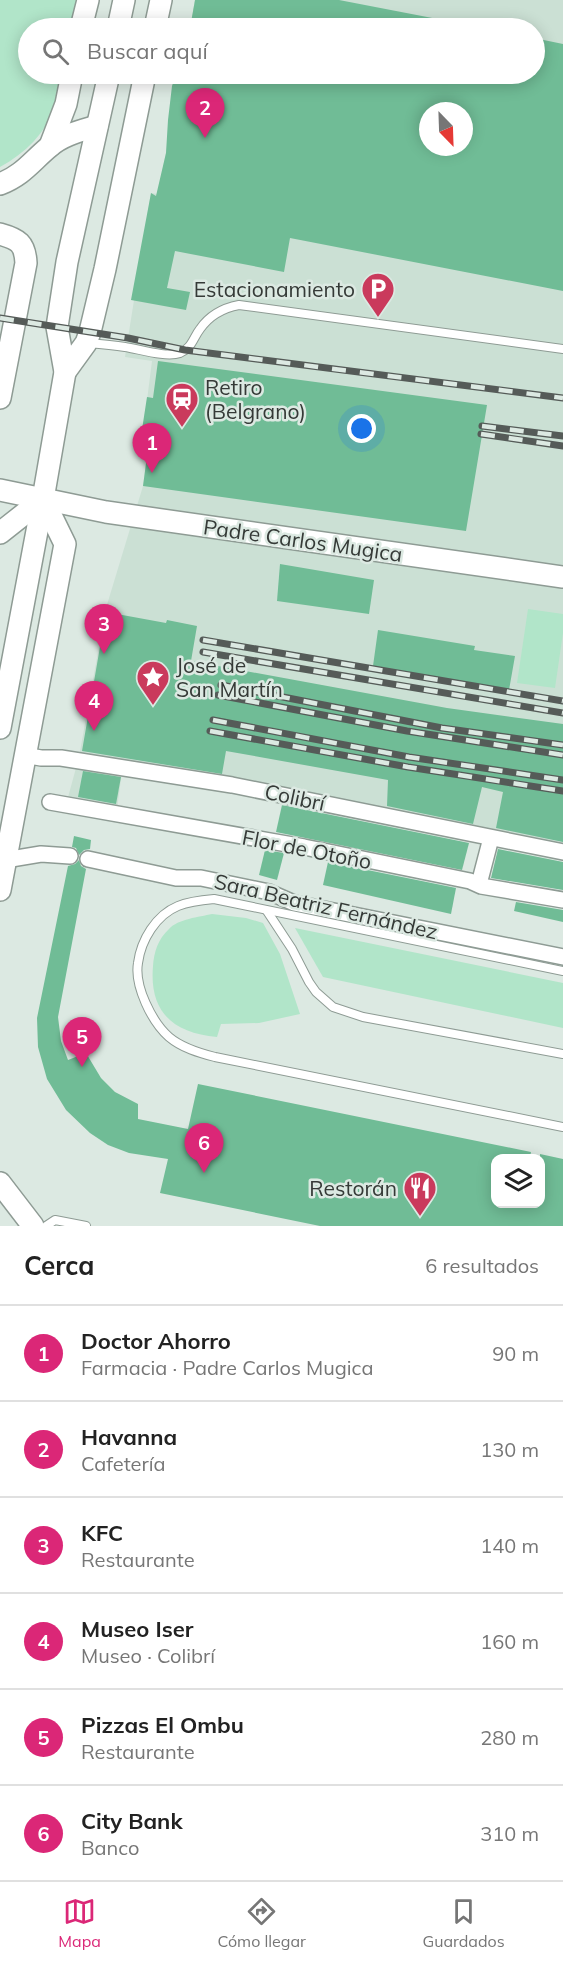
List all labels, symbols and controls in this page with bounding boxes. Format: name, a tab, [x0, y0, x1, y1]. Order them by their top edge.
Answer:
search box	[18, 18, 545, 84]
icon: search	[39, 35, 72, 68]
text: Buscar aquí	[87, 37, 208, 65]
pin: 2	[186, 88, 224, 138]
north arrow	[419, 102, 473, 156]
parking icon: Estacionamiento	[360, 271, 396, 318]
place label: Estacionamiento	[194, 276, 355, 302]
place label: Retiro (Belgrano)	[205, 374, 306, 424]
station icon: Retiro (Belgrano)	[164, 381, 200, 428]
your location	[347, 414, 376, 443]
pin: 1	[132, 424, 172, 473]
street label: Padre Carlos Mugica	[202, 513, 404, 567]
pin: 3	[84, 604, 124, 654]
place label: José de San Martín	[176, 652, 283, 702]
place icon: José de San Martín	[135, 659, 171, 706]
pin: 4	[74, 682, 113, 731]
street label: Colibrí	[263, 778, 328, 816]
street label: Flor de Otoño	[240, 824, 374, 874]
street label: Sara Beatriz Fernández	[212, 868, 440, 944]
pin: 5	[62, 1018, 101, 1067]
pin: 6	[184, 1124, 224, 1173]
map controls	[491, 1154, 545, 1208]
button: layers	[491, 1154, 545, 1208]
restaurant icon: Restorán	[402, 1170, 438, 1217]
place label: Restorán	[309, 1175, 397, 1201]
text: Cerca	[24, 1249, 94, 1282]
text: 6 resultados	[425, 1253, 539, 1278]
text: Doctor Ahorro	[81, 1327, 231, 1355]
text: 1	[38, 1341, 50, 1366]
text: 90 m	[492, 1341, 539, 1366]
text: Farmacia · Padre Carlos Mugica	[81, 1355, 373, 1380]
text: Havanna	[81, 1423, 177, 1451]
text: 2	[38, 1437, 50, 1462]
text: 130 m	[480, 1437, 539, 1462]
text: Cafetería	[81, 1451, 166, 1476]
text: KFC	[81, 1519, 123, 1547]
text: 3	[38, 1533, 50, 1558]
text: 140 m	[480, 1533, 539, 1558]
text: Restaurante	[81, 1547, 195, 1572]
text: Museo Iser	[81, 1615, 193, 1643]
text: 4	[38, 1629, 50, 1654]
text: 160 m	[480, 1629, 539, 1654]
text: Museo · Colibrí	[81, 1643, 215, 1668]
text: Pizzas El Ombu	[81, 1711, 244, 1739]
text: 5	[38, 1725, 50, 1750]
text: 280 m	[480, 1725, 539, 1750]
text: Restaurante	[81, 1739, 195, 1764]
text: City Bank	[81, 1807, 183, 1835]
text: 6	[38, 1821, 50, 1846]
text: 310 m	[480, 1821, 539, 1846]
text: Banco	[81, 1835, 139, 1860]
tab: Mapa	[58, 1895, 101, 1951]
tab: Cómo llegar	[218, 1895, 306, 1951]
tab: Guardados	[423, 1895, 505, 1951]

